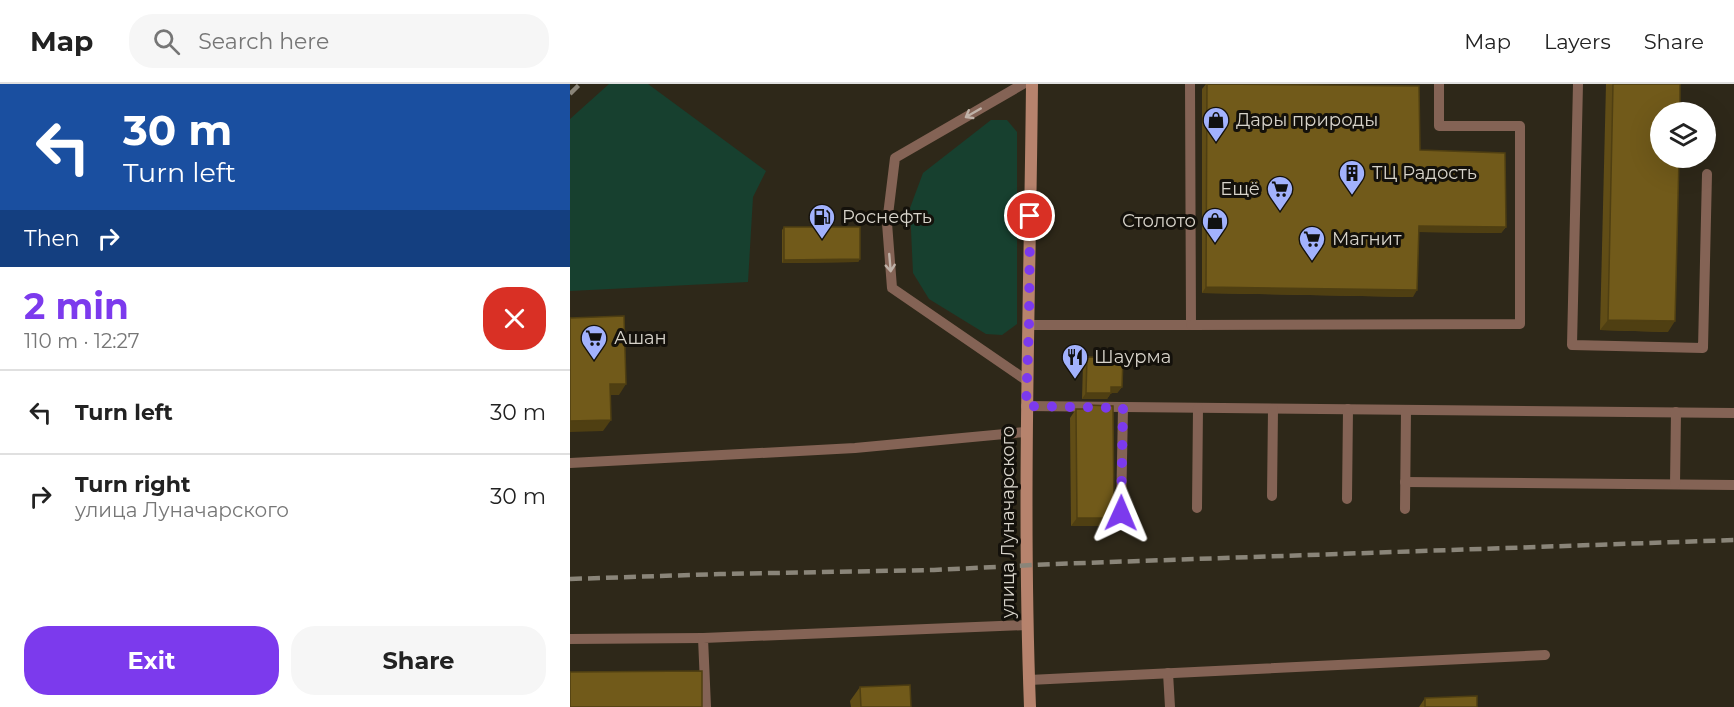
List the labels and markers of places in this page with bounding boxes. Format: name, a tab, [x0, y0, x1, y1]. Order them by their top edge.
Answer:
shop icon: Дары природы	[1201, 105, 1231, 143]
place label: Дары природы	[1236, 109, 1378, 131]
building icon: ТЦ Радость	[1337, 158, 1367, 196]
place label: ТЦ Радость	[1372, 162, 1477, 184]
supermarket icon: Ещё	[1265, 174, 1295, 212]
place label: Ещё	[1220, 178, 1260, 200]
pin	[1004, 190, 1055, 241]
fuel station icon: Роснефть	[807, 202, 837, 240]
place label: Роснефть	[842, 206, 932, 228]
shop icon: Столото	[1200, 206, 1230, 244]
place label: Столото	[1122, 210, 1196, 232]
supermarket icon: Магнит	[1297, 224, 1327, 262]
place label: Магнит	[1332, 228, 1402, 250]
supermarket icon: Ашан	[579, 323, 609, 361]
place label: Ашан	[614, 327, 667, 349]
restaurant icon: Шаурма	[1060, 342, 1090, 380]
place label: Шаурма	[1094, 346, 1171, 368]

